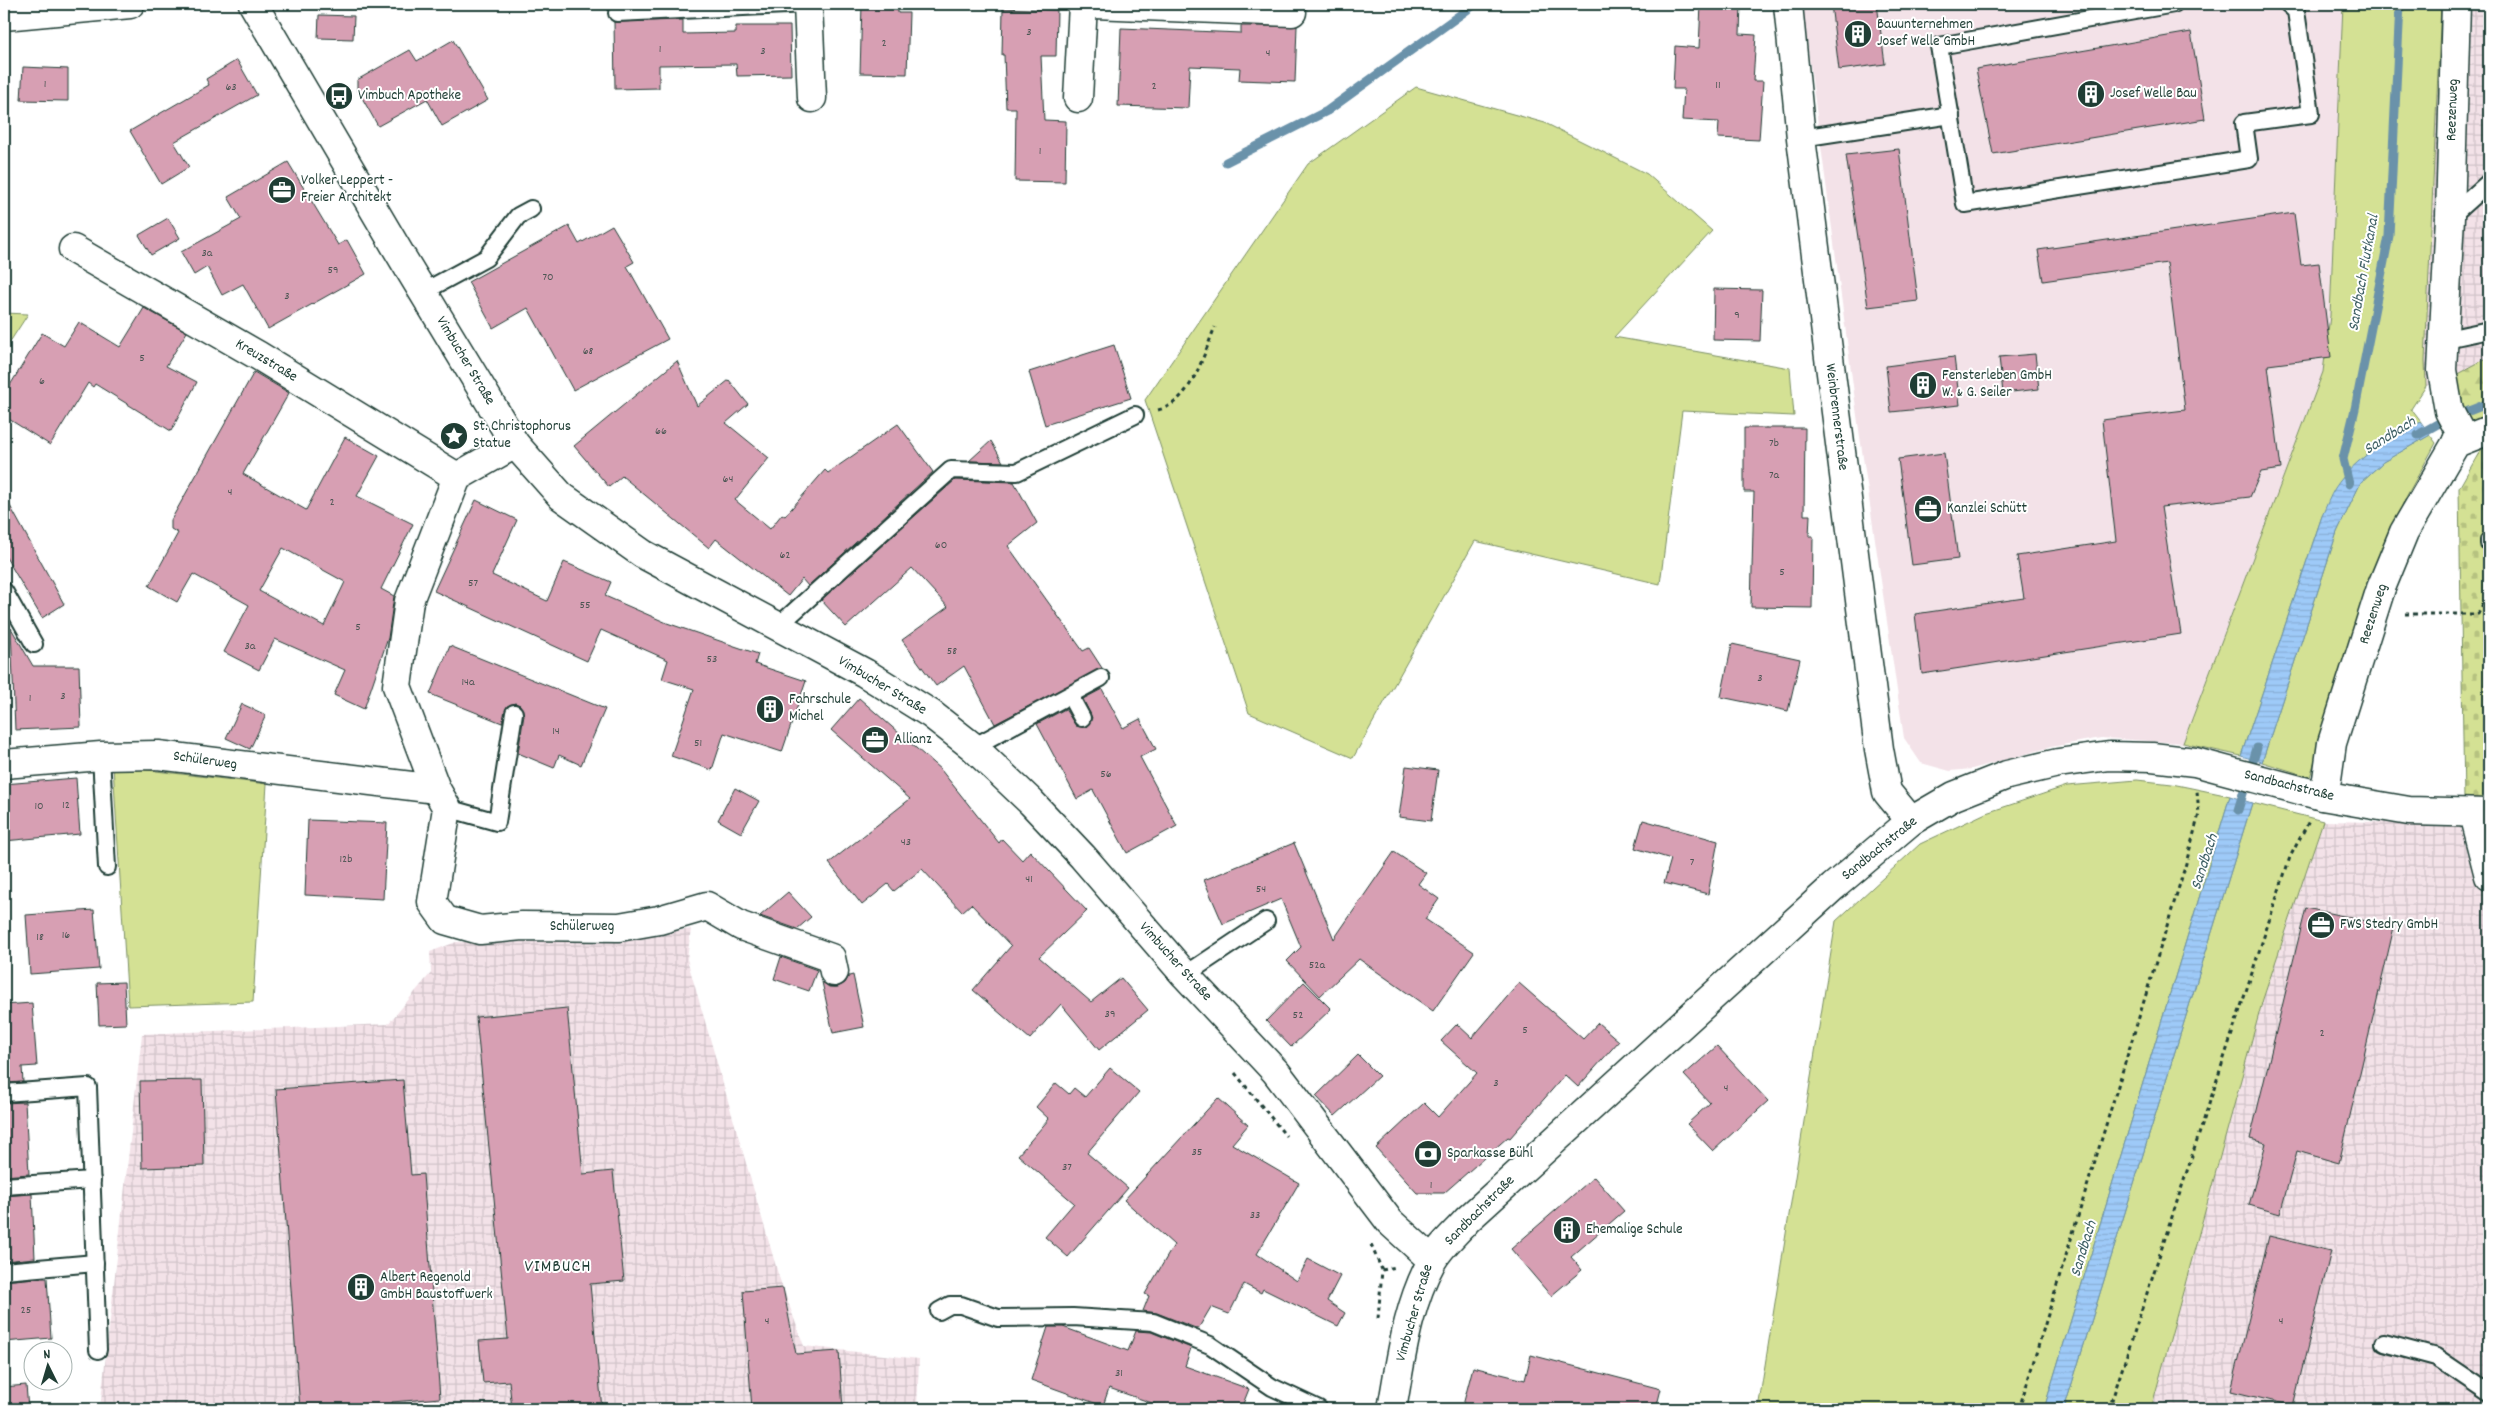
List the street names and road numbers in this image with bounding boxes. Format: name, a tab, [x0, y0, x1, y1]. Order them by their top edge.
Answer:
street label: Reezenweg	[2441, 78, 2465, 142]
street label: Vimbucher Straße	[430, 312, 500, 410]
street label: Kreuzstraße	[231, 334, 302, 389]
street label: Weinbrennerstraße	[1819, 362, 1854, 472]
street label: Reezenweg	[2354, 581, 2394, 647]
street label: Vimbucher Straße	[833, 651, 931, 721]
street label: Schülerweg	[172, 746, 238, 776]
street label: Sandbachstraße	[2242, 764, 2337, 808]
street label: Sandbachstraße	[1837, 811, 1923, 887]
street label: Schülerweg	[550, 916, 614, 938]
street label: Vimbucher Straße	[1133, 917, 1217, 1007]
street label: Sandbachstraße	[1440, 1170, 1521, 1251]
street label: Vimbucher Straße	[1391, 1261, 1439, 1364]

